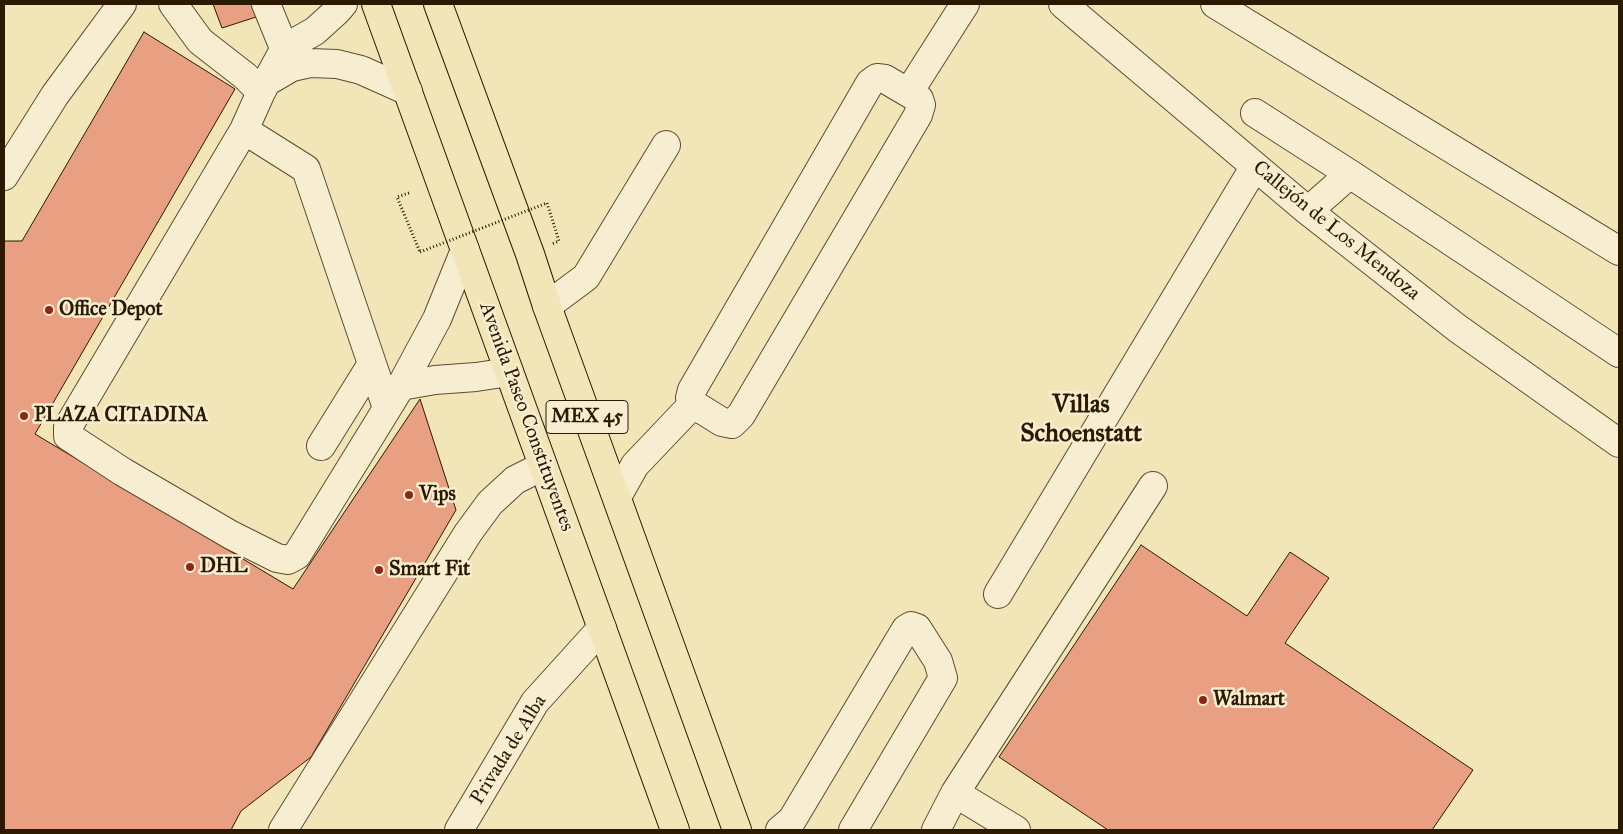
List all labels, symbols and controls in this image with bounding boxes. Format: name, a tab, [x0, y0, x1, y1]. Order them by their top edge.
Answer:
street label: Callejón de Los Mendoza	[1248, 156, 1424, 306]
place label: Office Depot	[59, 298, 163, 322]
street label: Avenida Paseo Constituyentes	[473, 299, 579, 535]
marker: Office Depot	[43, 304, 55, 316]
district label: Villas Schoenstatt	[1020, 391, 1142, 450]
road number: MEX 45	[546, 401, 628, 434]
place label: PLAZA CITADINA	[34, 404, 208, 428]
marker: PLAZA CITADINA	[18, 410, 30, 422]
place label: Vips	[419, 483, 456, 507]
marker: Vips	[403, 489, 415, 501]
place label: DHL	[200, 555, 248, 579]
place label: Smart Fit	[389, 558, 470, 582]
marker: DHL	[184, 561, 196, 573]
marker: Smart Fit	[373, 564, 385, 576]
place label: Walmart	[1213, 688, 1285, 712]
street label: Privada de Alba	[466, 691, 552, 809]
marker: Walmart	[1197, 694, 1209, 706]

